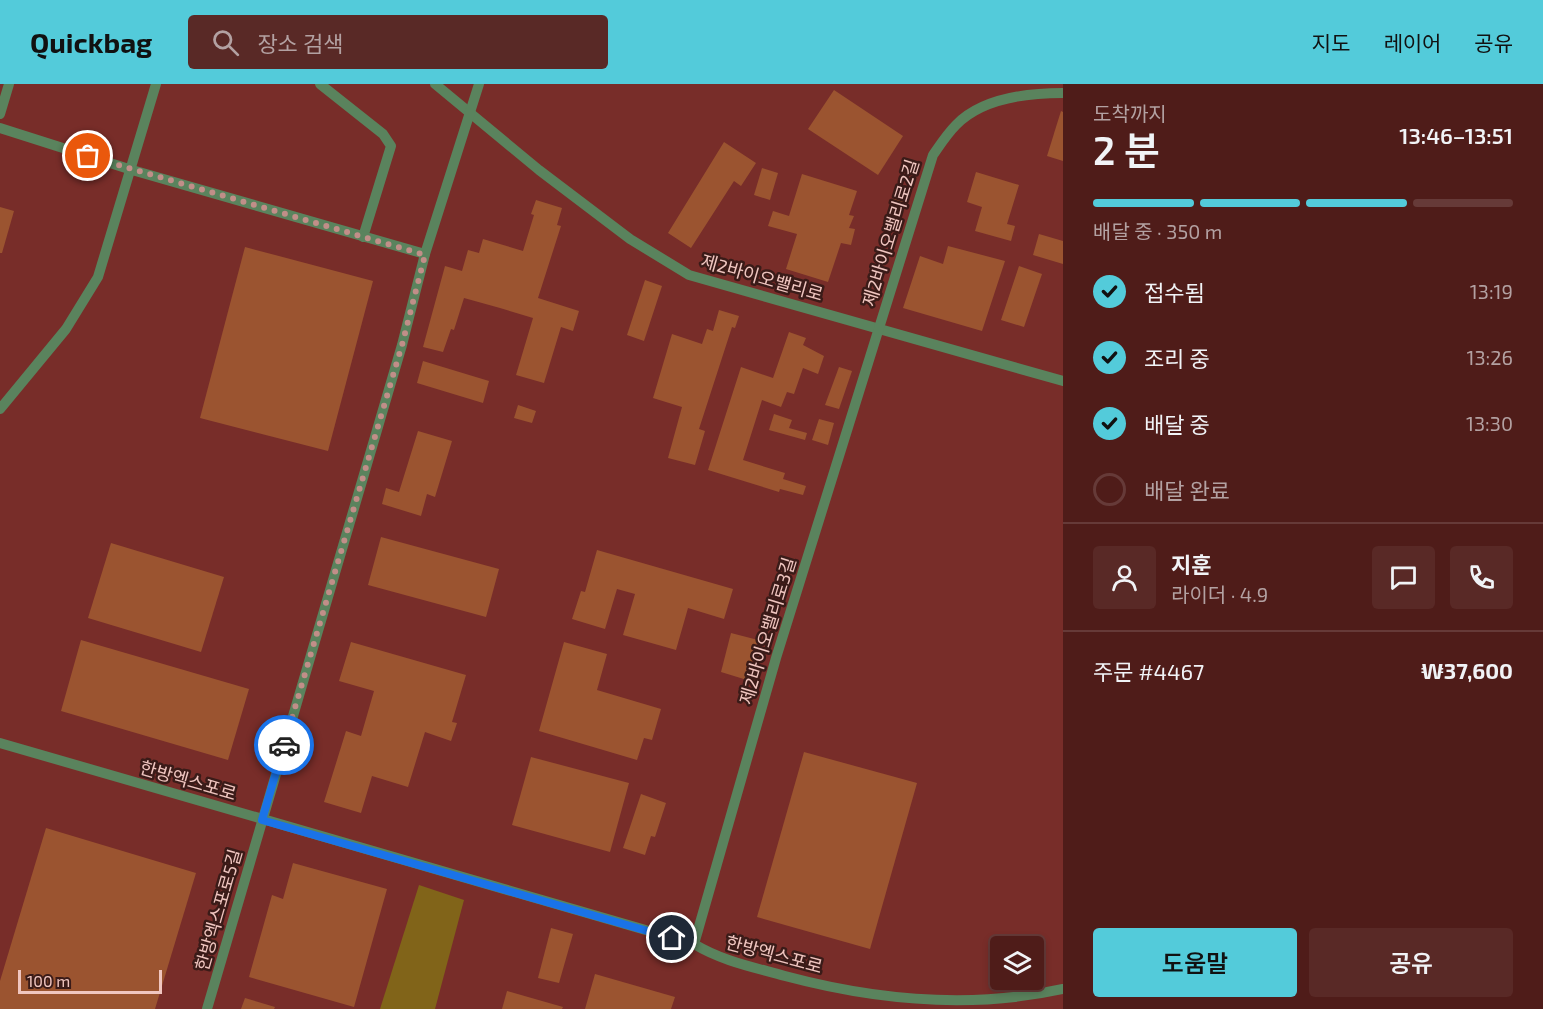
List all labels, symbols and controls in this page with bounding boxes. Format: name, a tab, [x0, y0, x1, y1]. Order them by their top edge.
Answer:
search box	[188, 15, 608, 69]
text: Quickbag	[30, 25, 152, 59]
icon: search	[209, 26, 242, 59]
text: 장소 검색	[257, 30, 343, 56]
text: 지도	[1312, 30, 1350, 55]
text: 레이어	[1383, 30, 1441, 55]
text: 공유	[1474, 30, 1513, 55]
text: 도착까지	[1093, 101, 1167, 125]
text: 13:46–13:51	[1399, 122, 1513, 148]
text: 2 분	[1093, 126, 1160, 173]
pin	[62, 130, 113, 181]
icon: bag	[71, 139, 104, 172]
street label: 제2바이오밸리로2길	[857, 156, 923, 309]
text: 배달 중 · 350 m	[1093, 219, 1222, 243]
street label: 제2바이오밸리로	[699, 249, 826, 305]
icon: check	[1093, 275, 1126, 308]
text: 접수됨	[1144, 279, 1205, 305]
text: 13:19	[1470, 279, 1513, 303]
icon: check	[1093, 341, 1126, 374]
text: 조리 중	[1144, 345, 1210, 371]
text: 13:26	[1467, 345, 1513, 369]
icon: check	[1093, 407, 1126, 440]
text: 배달 중	[1144, 411, 1210, 437]
text: 13:30	[1466, 411, 1513, 435]
text: 배달 완료	[1144, 477, 1230, 503]
button: person	[1093, 546, 1156, 609]
button: chat	[1372, 546, 1435, 609]
button: phone	[1450, 546, 1513, 609]
text: 지훈	[1171, 551, 1211, 577]
street label: 제2바이오밸리로3길	[734, 555, 800, 707]
text: 라이더 · 4.9	[1171, 582, 1268, 606]
text: ₩37,600	[1421, 657, 1513, 683]
text: 주문 #4467	[1093, 658, 1204, 684]
courier	[254, 715, 314, 775]
icon: car	[268, 729, 301, 762]
street label: 한방엑스포로	[137, 756, 239, 804]
street label: 한방엑스포로5길	[190, 846, 246, 973]
pin	[646, 912, 697, 963]
icon: home	[655, 921, 688, 954]
button: 도움말	[1093, 928, 1297, 997]
button: 공유	[1309, 928, 1513, 997]
street label: 한방엑스포로	[723, 931, 825, 978]
map controls	[990, 936, 1044, 990]
button: layers	[990, 936, 1044, 990]
scale bar	[18, 967, 162, 994]
text: 100 m	[27, 971, 70, 990]

